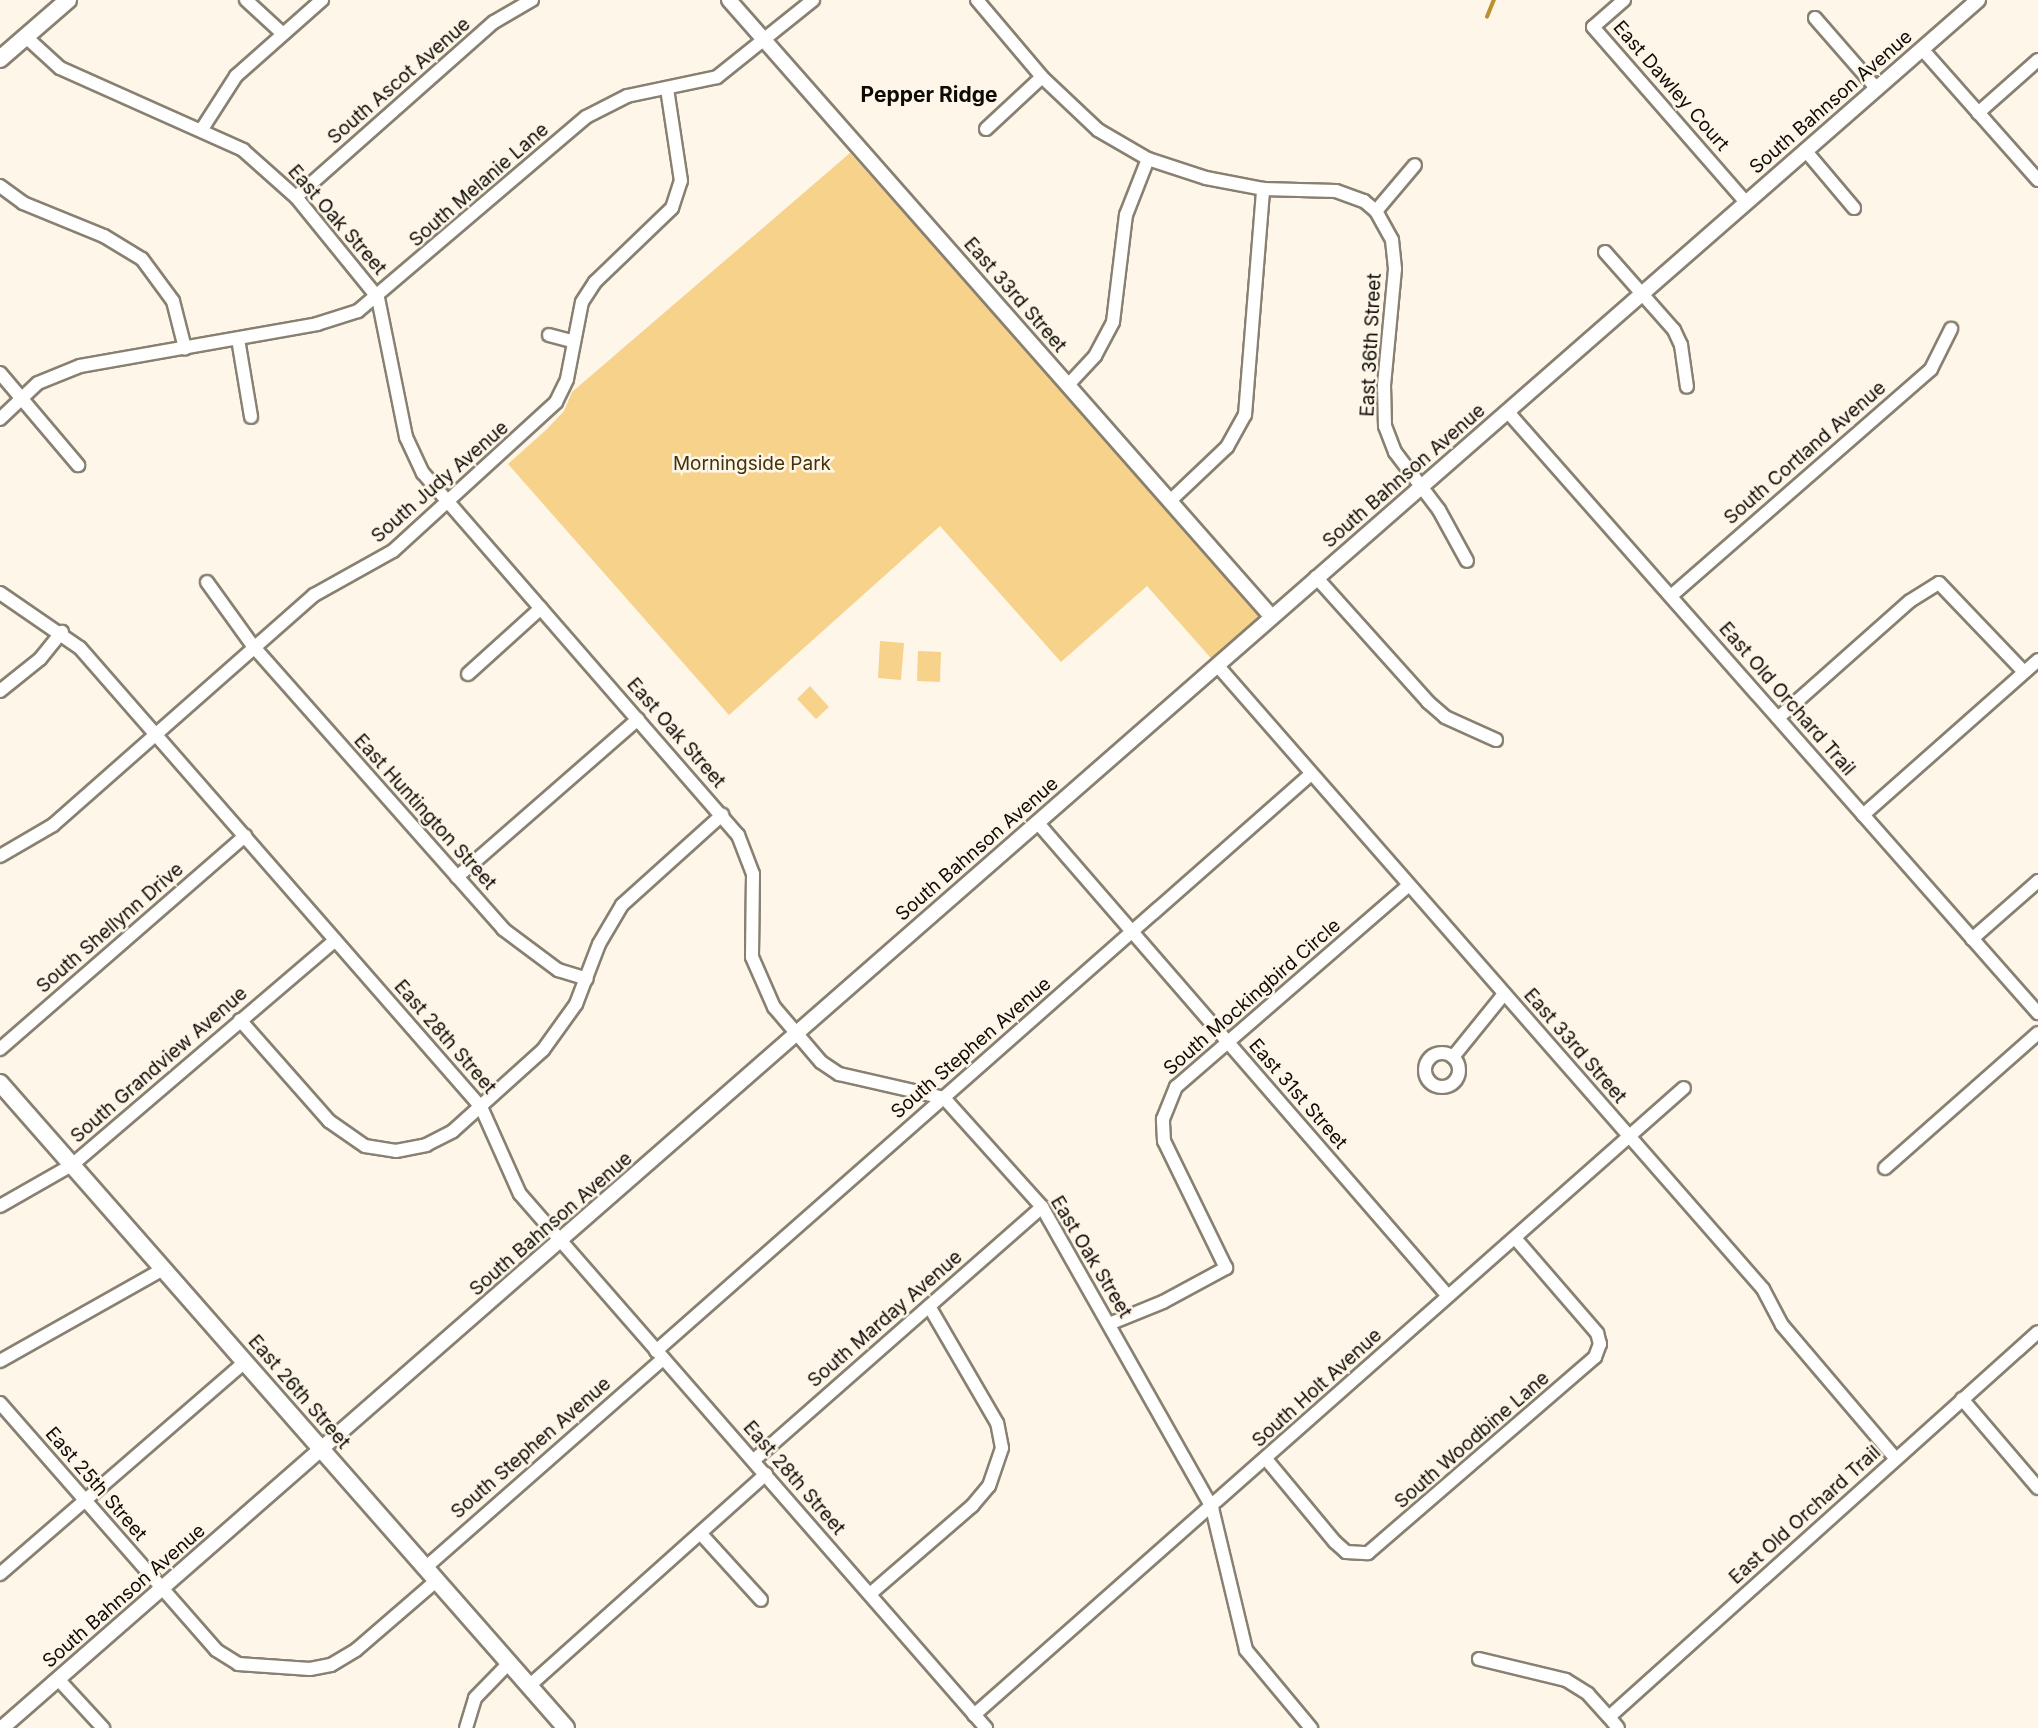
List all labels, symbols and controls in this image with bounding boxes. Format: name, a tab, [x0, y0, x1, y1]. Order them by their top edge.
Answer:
street label: South Ascot Avenue	[323, 13, 475, 149]
street label: East Dawley Court	[1608, 16, 1734, 156]
street label: South Bahnson Avenue	[1745, 25, 1917, 179]
district label: Pepper Ridge	[861, 82, 997, 108]
street label: South Melanie Lane	[405, 118, 553, 252]
street label: East Oak Street	[283, 160, 391, 280]
street label: East 33rd Street	[959, 233, 1071, 357]
street label: East 36th Street	[1356, 273, 1386, 417]
street label: South Cortland Avenue	[1719, 377, 1891, 529]
street label: South Bahnson Avenue	[1318, 399, 1490, 553]
street label: South Judy Avenue	[367, 416, 513, 548]
park label: Morningside Park	[673, 453, 831, 475]
street label: East Old Orchard Trail	[1714, 618, 1860, 780]
street label: East Oak Street	[622, 673, 730, 793]
street label: East Huntington Street	[349, 729, 501, 895]
street label: South Bahnson Avenue	[891, 772, 1063, 926]
street label: South Shellynn Drive	[32, 858, 188, 998]
street label: South Mockingbird Circle	[1159, 914, 1345, 1080]
street label: South Stephen Avenue	[886, 972, 1056, 1124]
street label: East 28th Street	[389, 975, 501, 1099]
street label: South Grandview Avenue	[66, 982, 252, 1148]
street label: East 33rd Street	[1519, 984, 1631, 1108]
street label: East 31st Street	[1244, 1034, 1352, 1154]
street label: South Bahnson Avenue	[465, 1147, 637, 1301]
street label: East Oak Street	[1046, 1192, 1136, 1322]
street label: South Marday Avenue	[803, 1246, 967, 1392]
street label: South Holt Avenue	[1248, 1324, 1386, 1452]
street label: East 26th Street	[243, 1330, 355, 1454]
street label: South Woodbine Lane	[1390, 1367, 1554, 1513]
street label: South Stephen Avenue	[446, 1372, 616, 1524]
street label: East 28th Street	[738, 1416, 850, 1540]
street label: East 25th Street	[40, 1422, 152, 1546]
street label: East Old Orchard Trail	[1725, 1441, 1885, 1589]
street label: South Bahnson Avenue	[38, 1519, 210, 1673]

